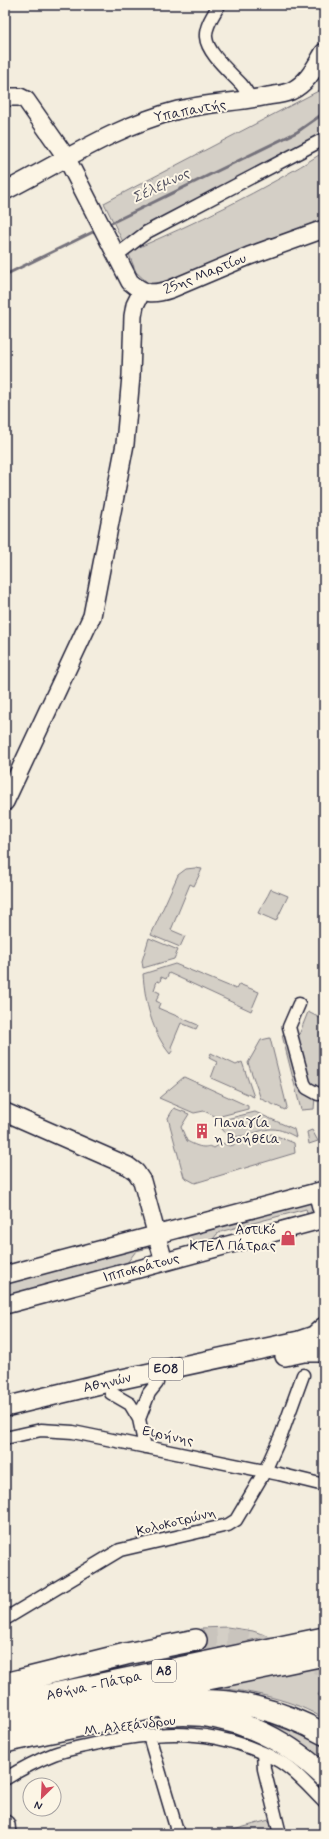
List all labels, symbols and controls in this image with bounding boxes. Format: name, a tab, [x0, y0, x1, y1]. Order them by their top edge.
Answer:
street label: Υπαπαντής	[153, 95, 227, 127]
water label: Σέλεμνος	[129, 163, 194, 208]
street label: 25ης Μαρτίου	[161, 249, 249, 299]
place label: Παναγία η Βοήθεια	[214, 1114, 280, 1148]
building icon: Παναγία η Βοήθεια	[193, 1122, 211, 1140]
place label: Αστικό ΚΤΕΛ Πάτρας	[190, 1221, 276, 1255]
shop icon: Αστικό ΚΤΕΛ Πάτρας	[279, 1229, 297, 1247]
street label: Ιπποκράτους	[101, 1249, 181, 1287]
road number: ΕΟ8	[149, 1358, 183, 1380]
street label: Αθηνών	[81, 1369, 133, 1397]
street label: Ειρήνης	[141, 1422, 195, 1450]
street label: Κολοκοτρώνη	[134, 1503, 218, 1541]
road number: Α8	[152, 1660, 176, 1682]
street label: Αθήνα - Πάτρα	[45, 1667, 143, 1705]
street label: Μ. Αλεξάνδρου	[83, 1711, 177, 1741]
north arrow	[22, 1777, 62, 1817]
text: N	[32, 1797, 45, 1813]

